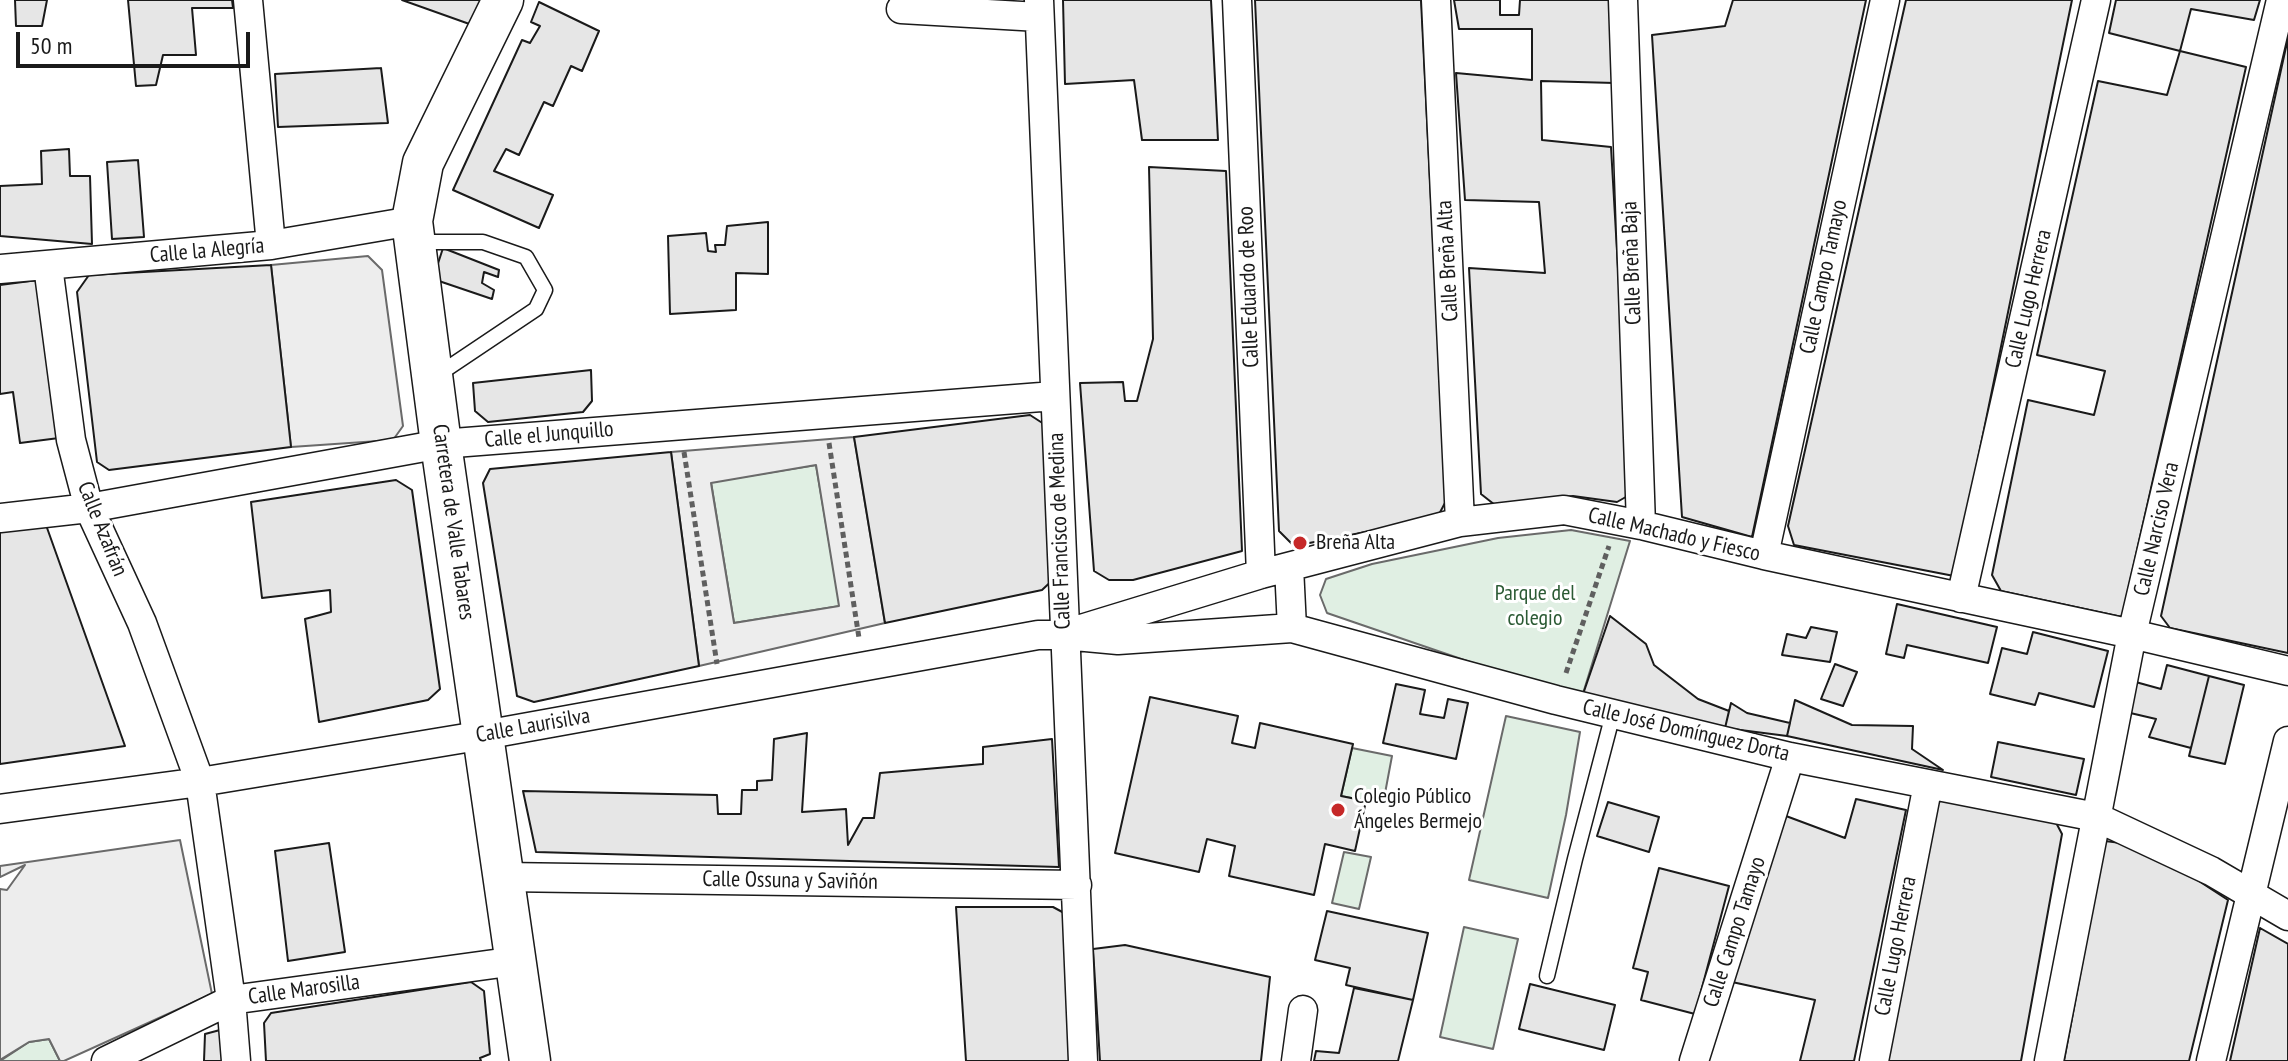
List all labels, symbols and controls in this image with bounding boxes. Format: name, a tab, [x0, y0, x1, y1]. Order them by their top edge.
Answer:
scale bar	[20, 16, 254, 66]
text: 50 m	[30, 30, 72, 61]
street label: Calle Campo Tamayo	[1795, 198, 1853, 356]
street label: Calle Breña Alta	[1432, 200, 1464, 322]
street label: Calle Breña Baja	[1617, 201, 1647, 325]
street label: Calle Eduardo de Roo	[1233, 206, 1265, 368]
street label: Calle Lugo Herrera	[2000, 227, 2058, 371]
street label: Calle la Alegría	[149, 233, 265, 269]
street label: Calle el Junquillo	[483, 416, 615, 454]
street label: Carretera de Valle Tabares	[426, 423, 480, 621]
street label: Calle Francisco de Medina	[1043, 432, 1077, 630]
street label: Calle Narciso Vera	[2129, 460, 2185, 598]
street label: Calle Azafrán	[71, 478, 133, 580]
street label: Calle Machado y Fiesco	[1585, 502, 1763, 568]
place label: Breña Alta	[1316, 530, 1395, 556]
marker: Breña Alta	[1291, 534, 1309, 552]
park label: Parque del colegio	[1495, 581, 1575, 632]
street label: Calle José Domínguez Dorta	[1580, 694, 1792, 768]
street label: Calle Laurisilva	[474, 703, 592, 749]
place label: Colegio Público Ángeles Bermejo	[1354, 784, 1482, 836]
marker: Colegio Público Ángeles Bermejo	[1329, 801, 1347, 819]
street label: Calle Campo Tamayo	[1698, 853, 1772, 1011]
street label: Calle Ossuna y Saviñón	[702, 866, 878, 896]
street label: Calle Lugo Herrera	[1870, 874, 1922, 1018]
street label: Calle Marosilla	[247, 969, 361, 1011]

